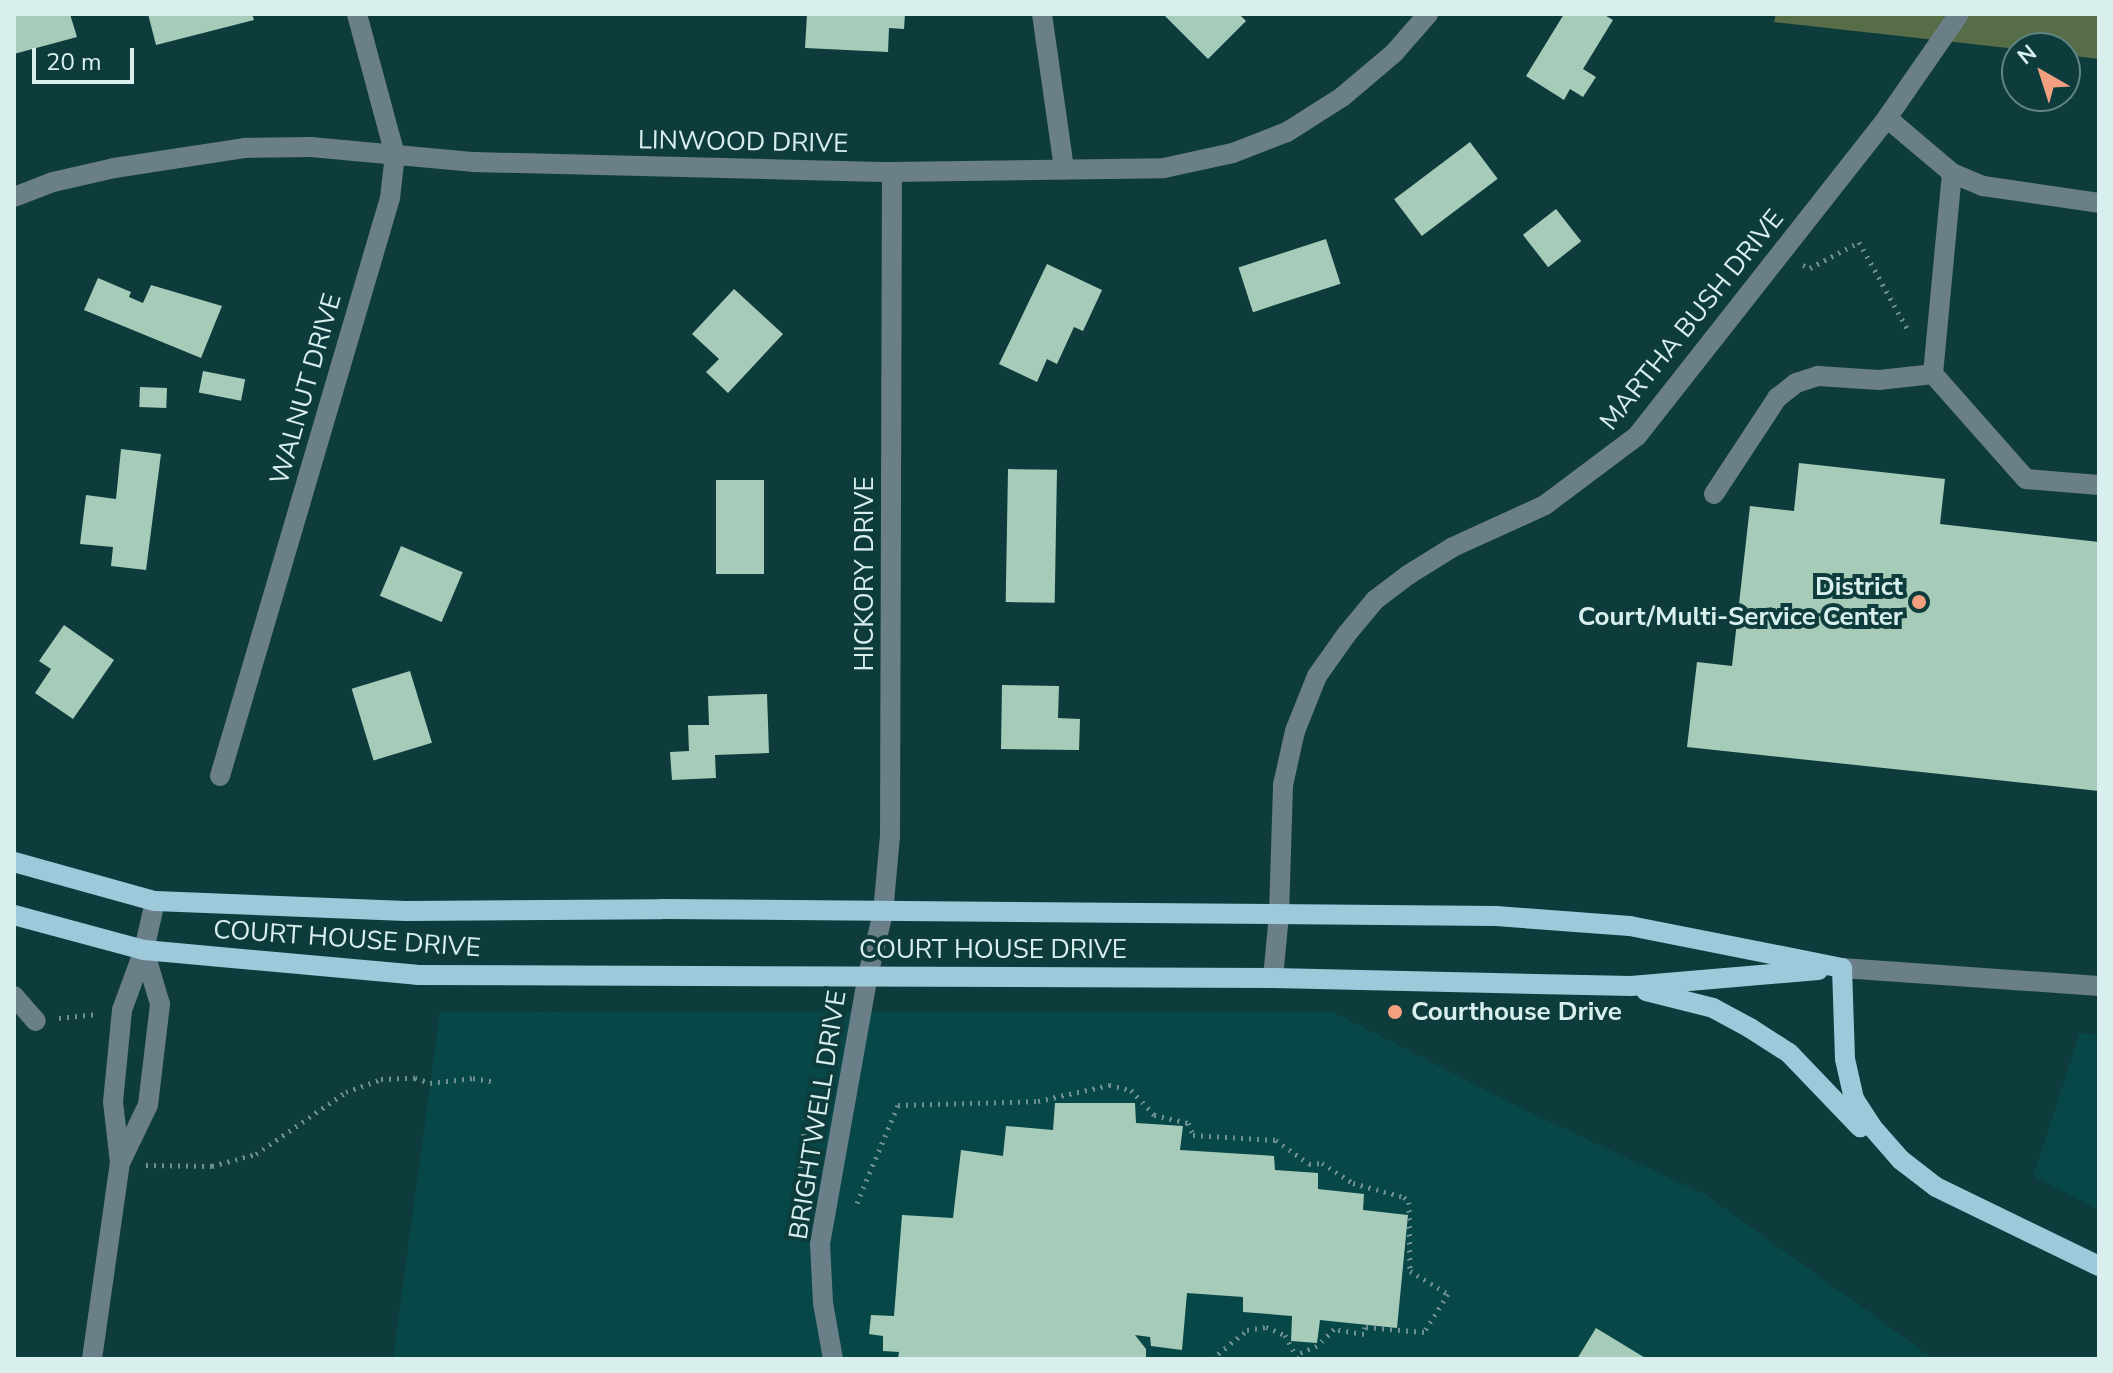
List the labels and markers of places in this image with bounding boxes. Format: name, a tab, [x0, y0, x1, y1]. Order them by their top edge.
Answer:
place label: District Court/Multi-Service Center	[1578, 571, 1903, 632]
marker: District Court/Multi-Service Center	[1910, 593, 1928, 611]
place label: Courthouse Drive	[1411, 996, 1622, 1028]
marker: Courthouse Drive	[1386, 1003, 1404, 1021]

